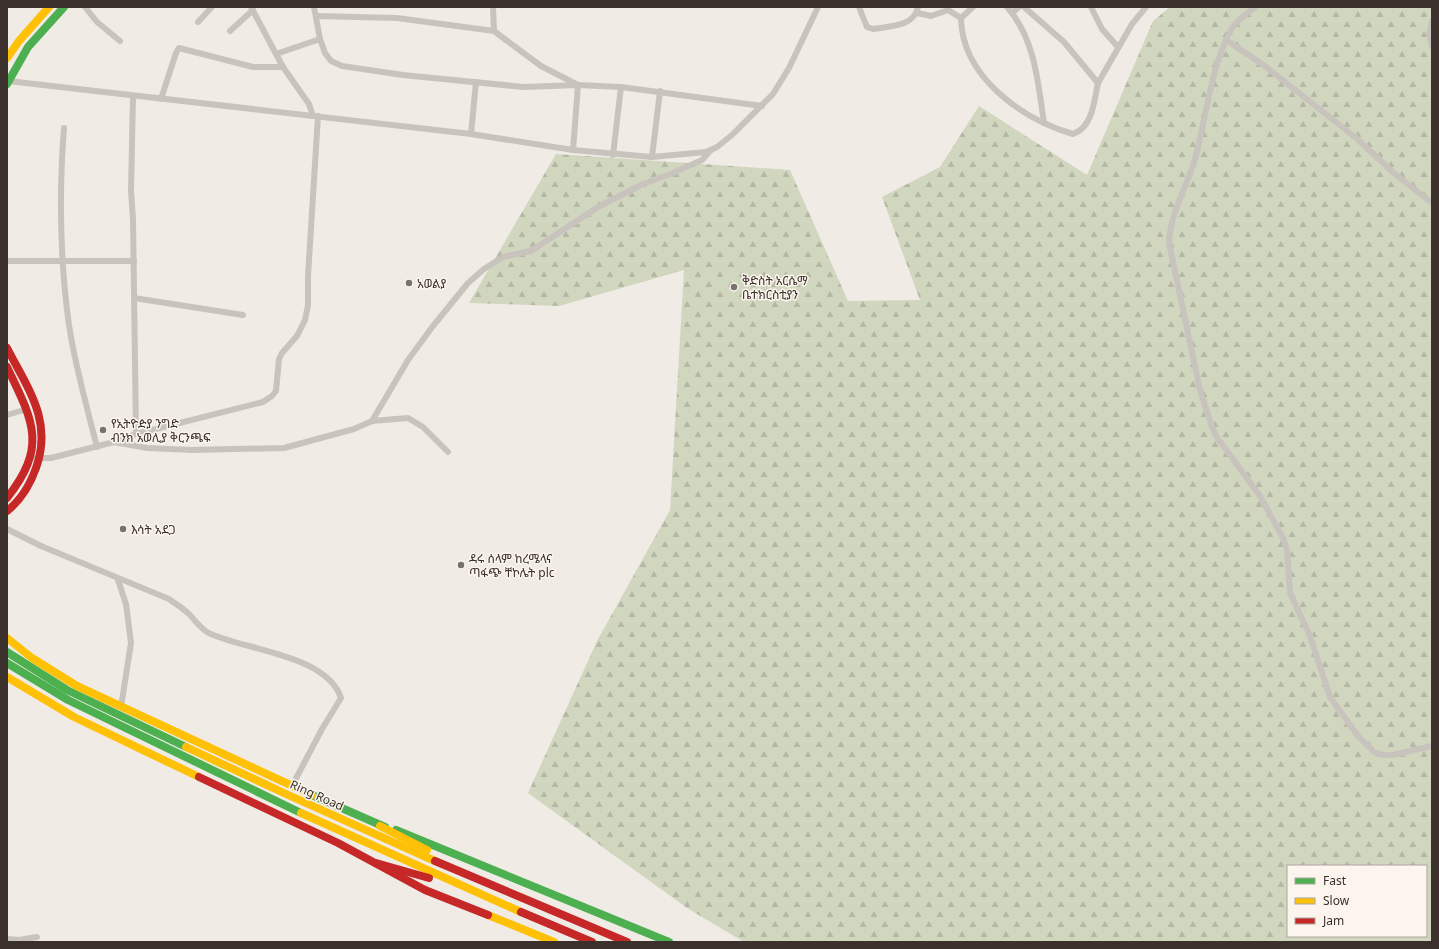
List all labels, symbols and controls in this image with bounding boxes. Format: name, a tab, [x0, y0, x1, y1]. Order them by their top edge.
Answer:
place label: ቅድስት አርሴማ ቤተክርስቲያን	[742, 272, 808, 303]
place label: አወልያ	[417, 275, 446, 292]
marker: አወልያ	[404, 278, 414, 288]
marker: ቅድስት አርሴማ ቤተክርስቲያን	[729, 282, 739, 292]
place label: የኢትዮዽያ ንግድ ብንክ አወሊያ ቅርንጫፍ	[111, 415, 211, 446]
marker: የኢትዮዽያ ንግድ ብንክ አወሊያ ቅርንጫፍ	[98, 425, 108, 435]
place label: እሳት አደጋ	[131, 521, 176, 538]
marker: እሳት አደጋ	[118, 524, 128, 534]
place label: ዳሩ ሰላም ከረሜላና ጣፋጭ ቸኮሌት plc	[469, 550, 555, 581]
marker: ዳሩ ሰላም ከረሜላና ጣፋጭ ቸኮሌት plc	[456, 560, 466, 570]
street label: Ring Road	[287, 776, 347, 814]
legend	[1287, 865, 1427, 937]
text: Fast	[1323, 872, 1347, 889]
text: Slow	[1323, 892, 1350, 909]
text: Jam	[1322, 912, 1344, 929]

